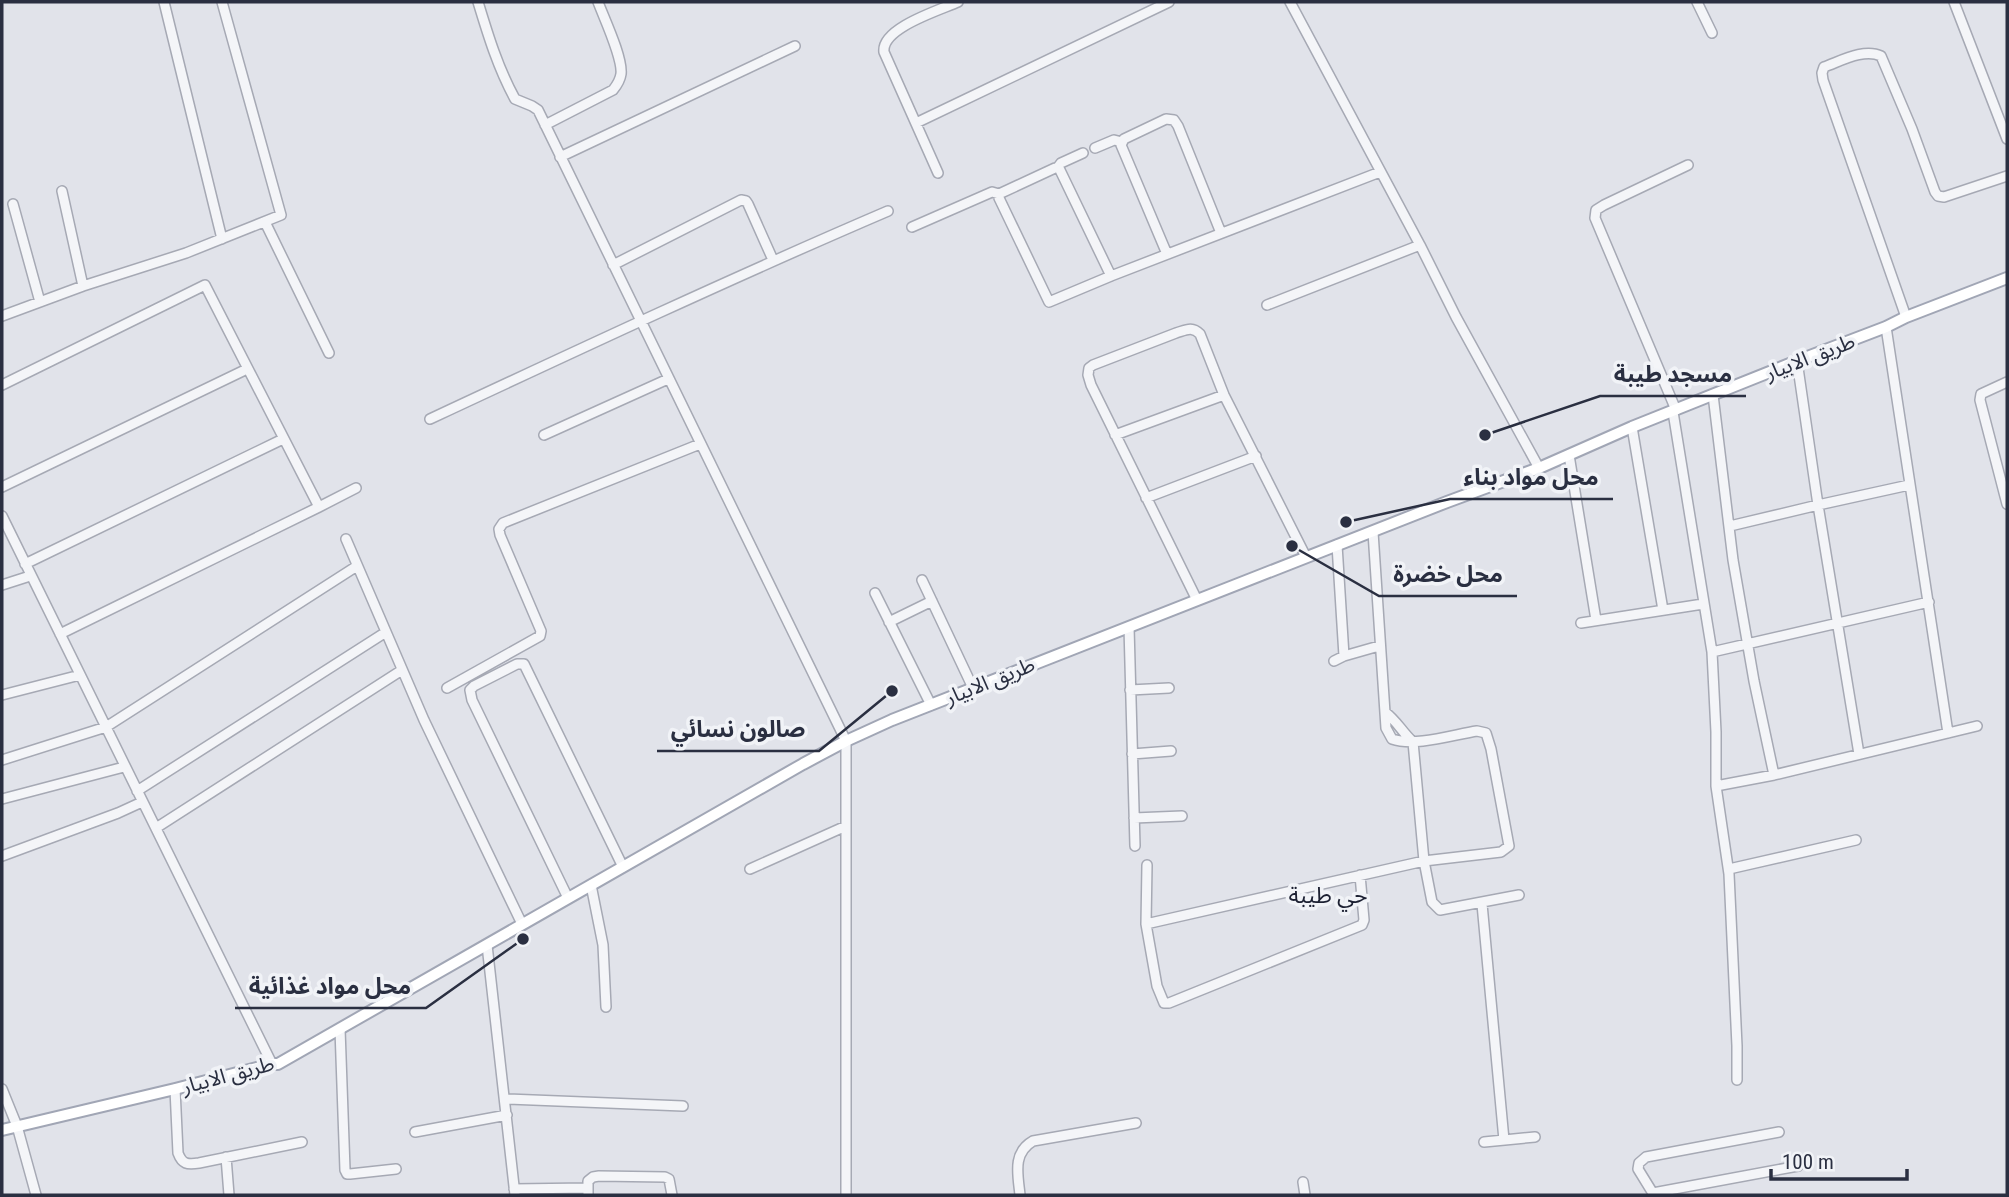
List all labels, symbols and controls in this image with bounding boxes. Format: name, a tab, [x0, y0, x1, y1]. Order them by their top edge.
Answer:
street label: طريق الابيار	[1761, 329, 1859, 386]
callout: مسجد طيبة	[1600, 352, 1746, 396]
text: مسجد طيبة	[1614, 361, 1732, 388]
callout: محل مواد بناء	[1450, 455, 1613, 499]
text: محل مواد بناء	[1463, 464, 1599, 491]
callout: محل خضرة	[1379, 552, 1517, 596]
text: محل خضرة	[1393, 561, 1503, 588]
street label: طريق الابيار	[941, 652, 1039, 711]
callout: صالون نسائي	[657, 707, 819, 751]
text: صالون نسائي	[671, 716, 805, 747]
district label: حي طيبة	[1289, 882, 1367, 912]
callout: محل مواد غذائية	[235, 964, 426, 1008]
text: محل مواد غذائية	[249, 973, 411, 1000]
street label: طريق الابيار	[178, 1051, 277, 1100]
scale bar	[1771, 1138, 1908, 1182]
text: 100 m	[1782, 1150, 1834, 1174]

